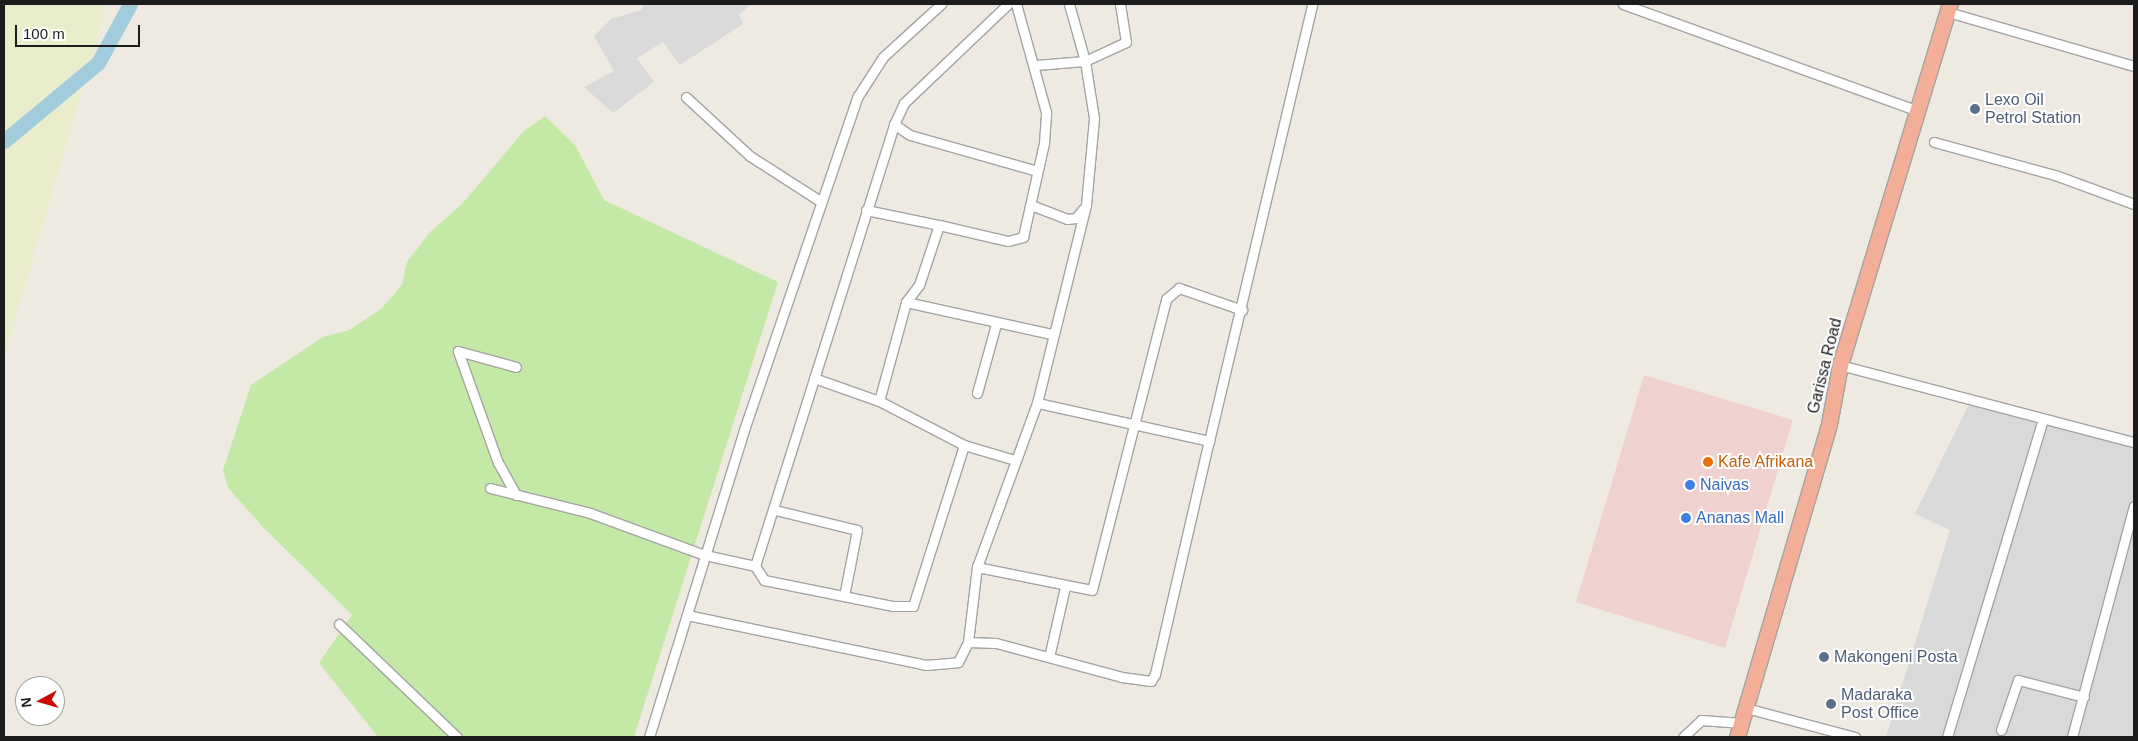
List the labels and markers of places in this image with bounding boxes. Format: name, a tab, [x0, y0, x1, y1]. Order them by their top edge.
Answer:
place label: Lexo Oil Petrol Station	[1985, 90, 2081, 128]
marker: Lexo Oil Petrol Station	[1969, 103, 1981, 115]
place label: Kafe Afrikana	[1718, 452, 1814, 472]
marker: Kafe Afrikana	[1702, 456, 1714, 468]
place label: Naivas	[1700, 475, 1749, 495]
marker: Naivas	[1684, 479, 1696, 491]
place label: Ananas Mall	[1696, 508, 1784, 528]
marker: Ananas Mall	[1680, 512, 1692, 524]
place label: Makongeni Posta	[1834, 647, 1958, 667]
marker: Makongeni Posta	[1818, 651, 1830, 663]
place label: Madaraka Post Office	[1841, 685, 1919, 723]
marker: Madaraka Post Office	[1825, 698, 1837, 710]

